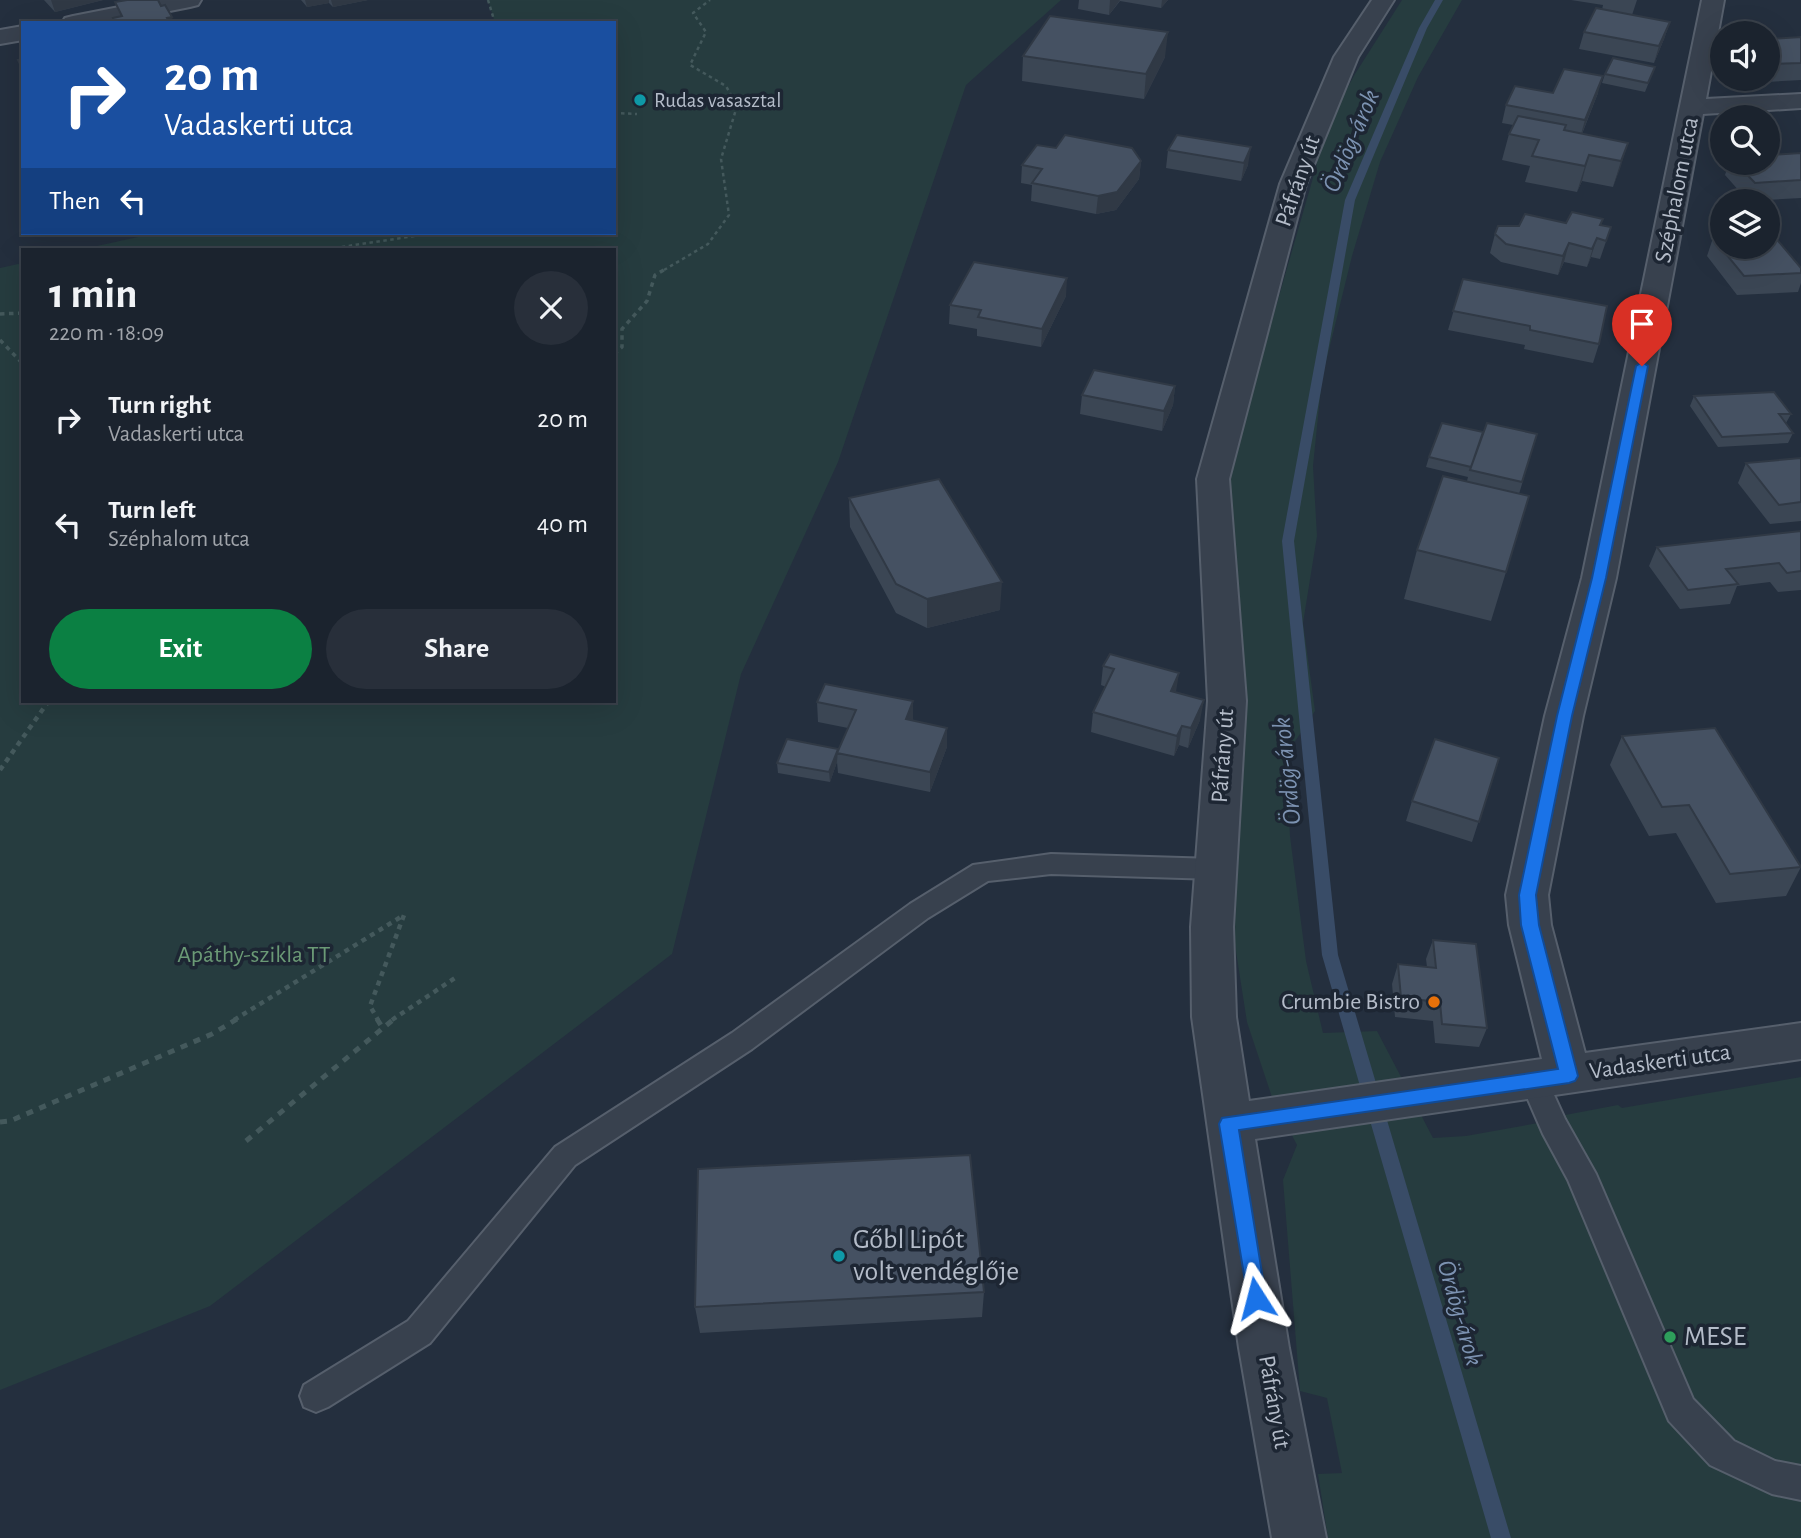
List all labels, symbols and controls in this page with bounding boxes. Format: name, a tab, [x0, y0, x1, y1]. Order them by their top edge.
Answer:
map controls	[1710, 21, 1780, 259]
button: sound	[1710, 21, 1780, 91]
icon: right	[49, 49, 140, 140]
text: 20 m	[164, 51, 260, 100]
water label: Ördög-árok	[1317, 86, 1384, 196]
place label: Rudas vasasztal	[654, 90, 781, 111]
marker: Rudas vasasztal	[632, 92, 648, 108]
button: search	[1710, 105, 1780, 175]
text: Vadaskerti utca	[164, 109, 354, 141]
street label: Széphalom utca	[1651, 115, 1703, 265]
street label: Páfrány út	[1271, 132, 1325, 230]
icon: left	[114, 182, 152, 220]
text: Then	[49, 188, 100, 214]
button: layers	[1710, 189, 1780, 259]
button: close	[514, 271, 588, 345]
text: 1 min	[49, 273, 138, 315]
pin	[1612, 294, 1672, 366]
icon: arrive	[1623, 305, 1661, 343]
text: 220 m · 18:09	[49, 322, 164, 345]
text: Turn right	[108, 392, 211, 418]
icon: right	[49, 401, 87, 439]
text: 20 m	[537, 406, 588, 432]
text: Vadaskerti utca	[108, 423, 244, 446]
text: Turn left	[108, 497, 196, 523]
icon: left	[49, 506, 87, 544]
text: 40 m	[537, 511, 588, 537]
text: Széphalom utca	[108, 528, 250, 551]
button: Exit	[49, 609, 312, 689]
button: Share	[326, 609, 588, 689]
street label: Páfrány út	[1208, 708, 1238, 804]
water label: Ördög-árok	[1267, 716, 1306, 826]
park label: Apáthy-szikla TT	[177, 943, 331, 967]
place label: Crumbie Bistro	[1281, 990, 1420, 1014]
marker: Crumbie Bistro	[1426, 994, 1442, 1010]
street label: Vadaskerti utca	[1588, 1040, 1732, 1084]
place label: Gőbl Lipót volt vendéglője	[853, 1226, 1019, 1286]
marker: Gőbl Lipót volt vendéglője	[831, 1248, 847, 1264]
water label: Ördög-árok	[1433, 1257, 1488, 1369]
position arrow	[1219, 1261, 1293, 1335]
place label: MESE	[1684, 1323, 1746, 1351]
marker: MESE	[1662, 1329, 1678, 1345]
street label: Páfrány út	[1254, 1353, 1294, 1451]

